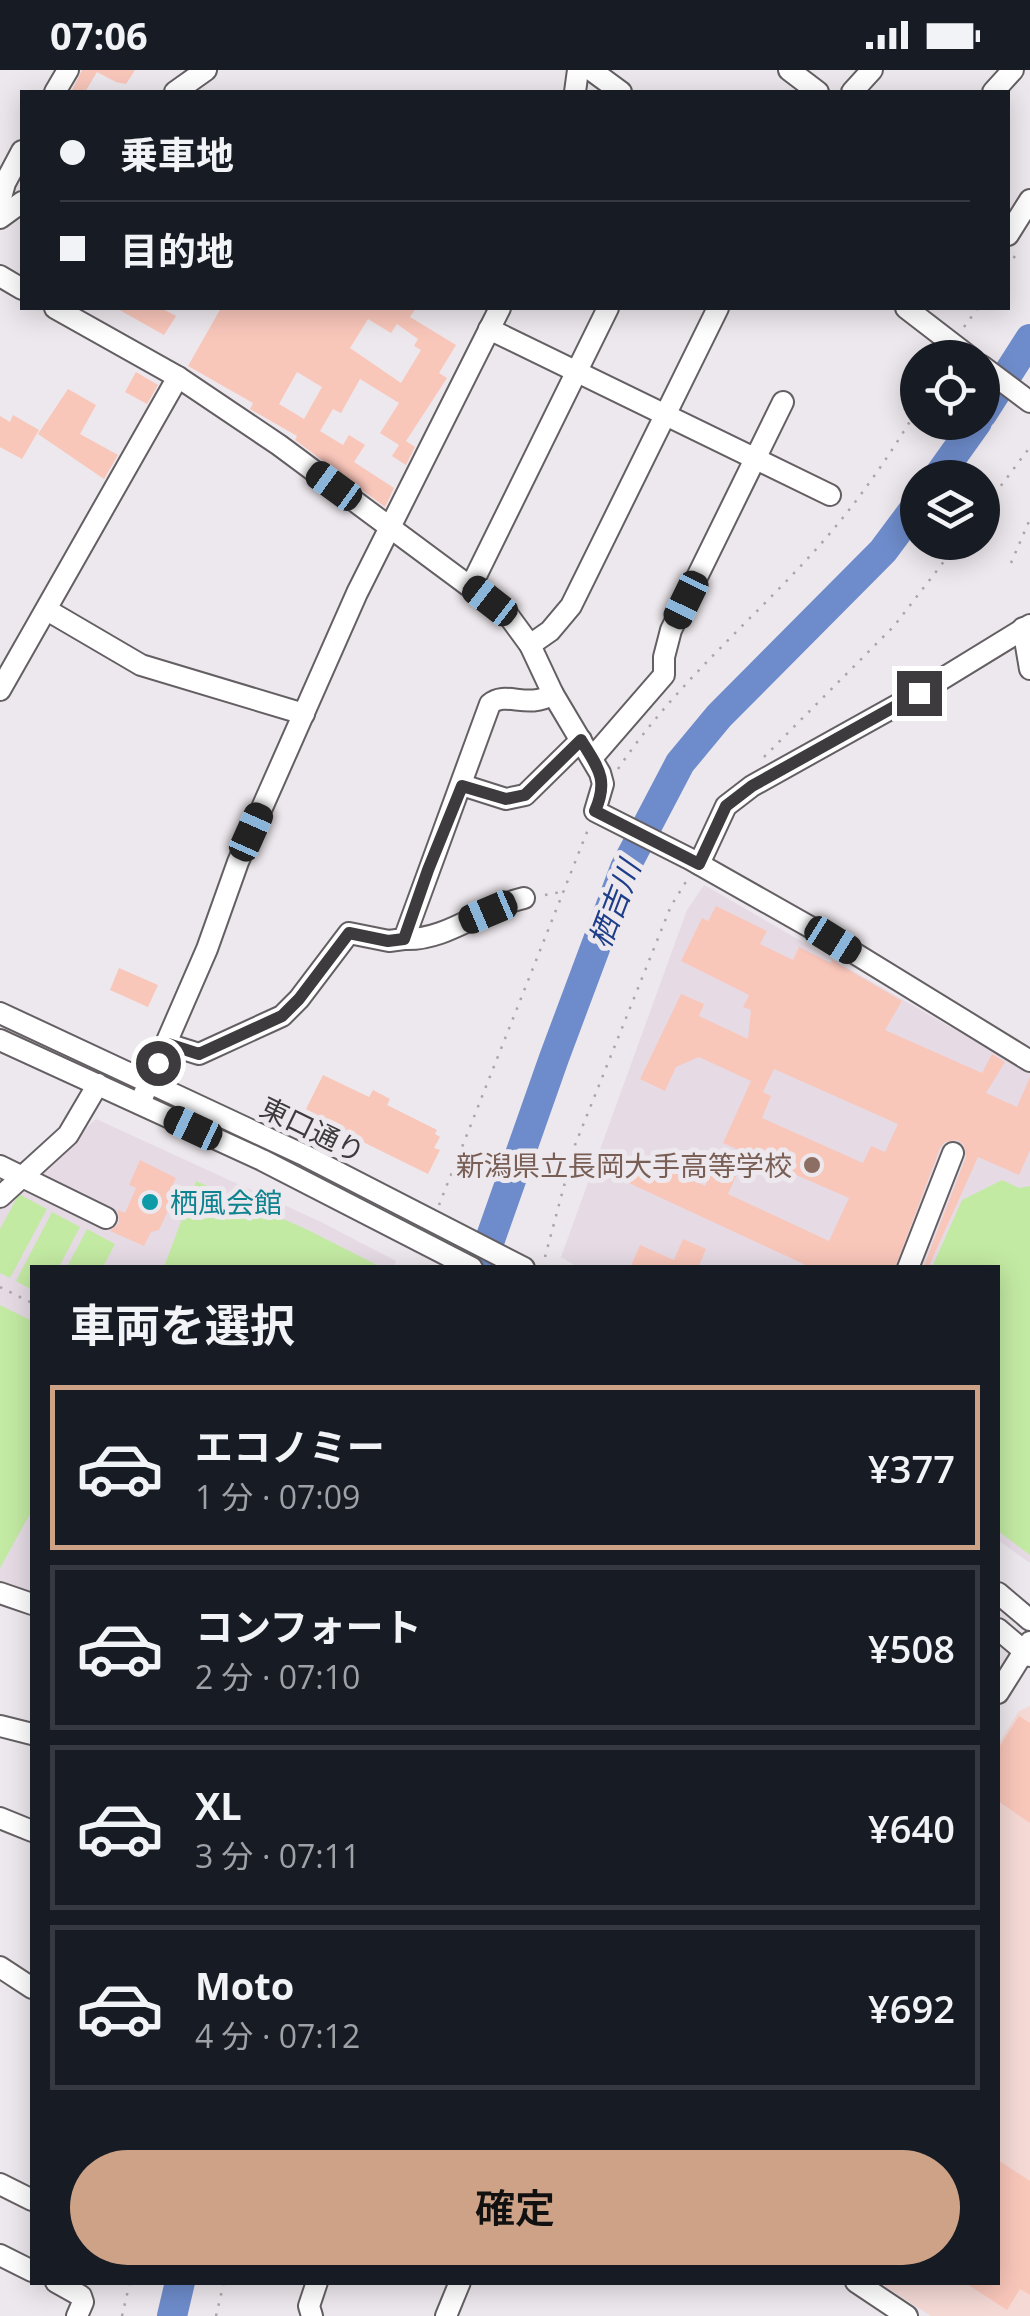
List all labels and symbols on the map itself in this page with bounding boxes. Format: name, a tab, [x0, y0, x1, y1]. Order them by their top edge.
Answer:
car	[301, 456, 367, 516]
car	[659, 566, 713, 634]
car	[457, 571, 523, 631]
route end	[897, 671, 942, 716]
car	[225, 798, 277, 866]
water label: 栖吉川	[579, 852, 650, 953]
car	[455, 886, 521, 938]
car	[800, 911, 866, 969]
route start	[136, 1041, 181, 1086]
street label: 東口通り	[254, 1087, 372, 1171]
car	[159, 1102, 227, 1154]
place label: 新潟県立長岡大手高等学校	[456, 1146, 792, 1184]
marker: 新潟県立長岡大手高等学校	[801, 1154, 823, 1176]
place label: 栖風会館	[170, 1183, 282, 1221]
marker: 栖風会館	[139, 1191, 161, 1213]

